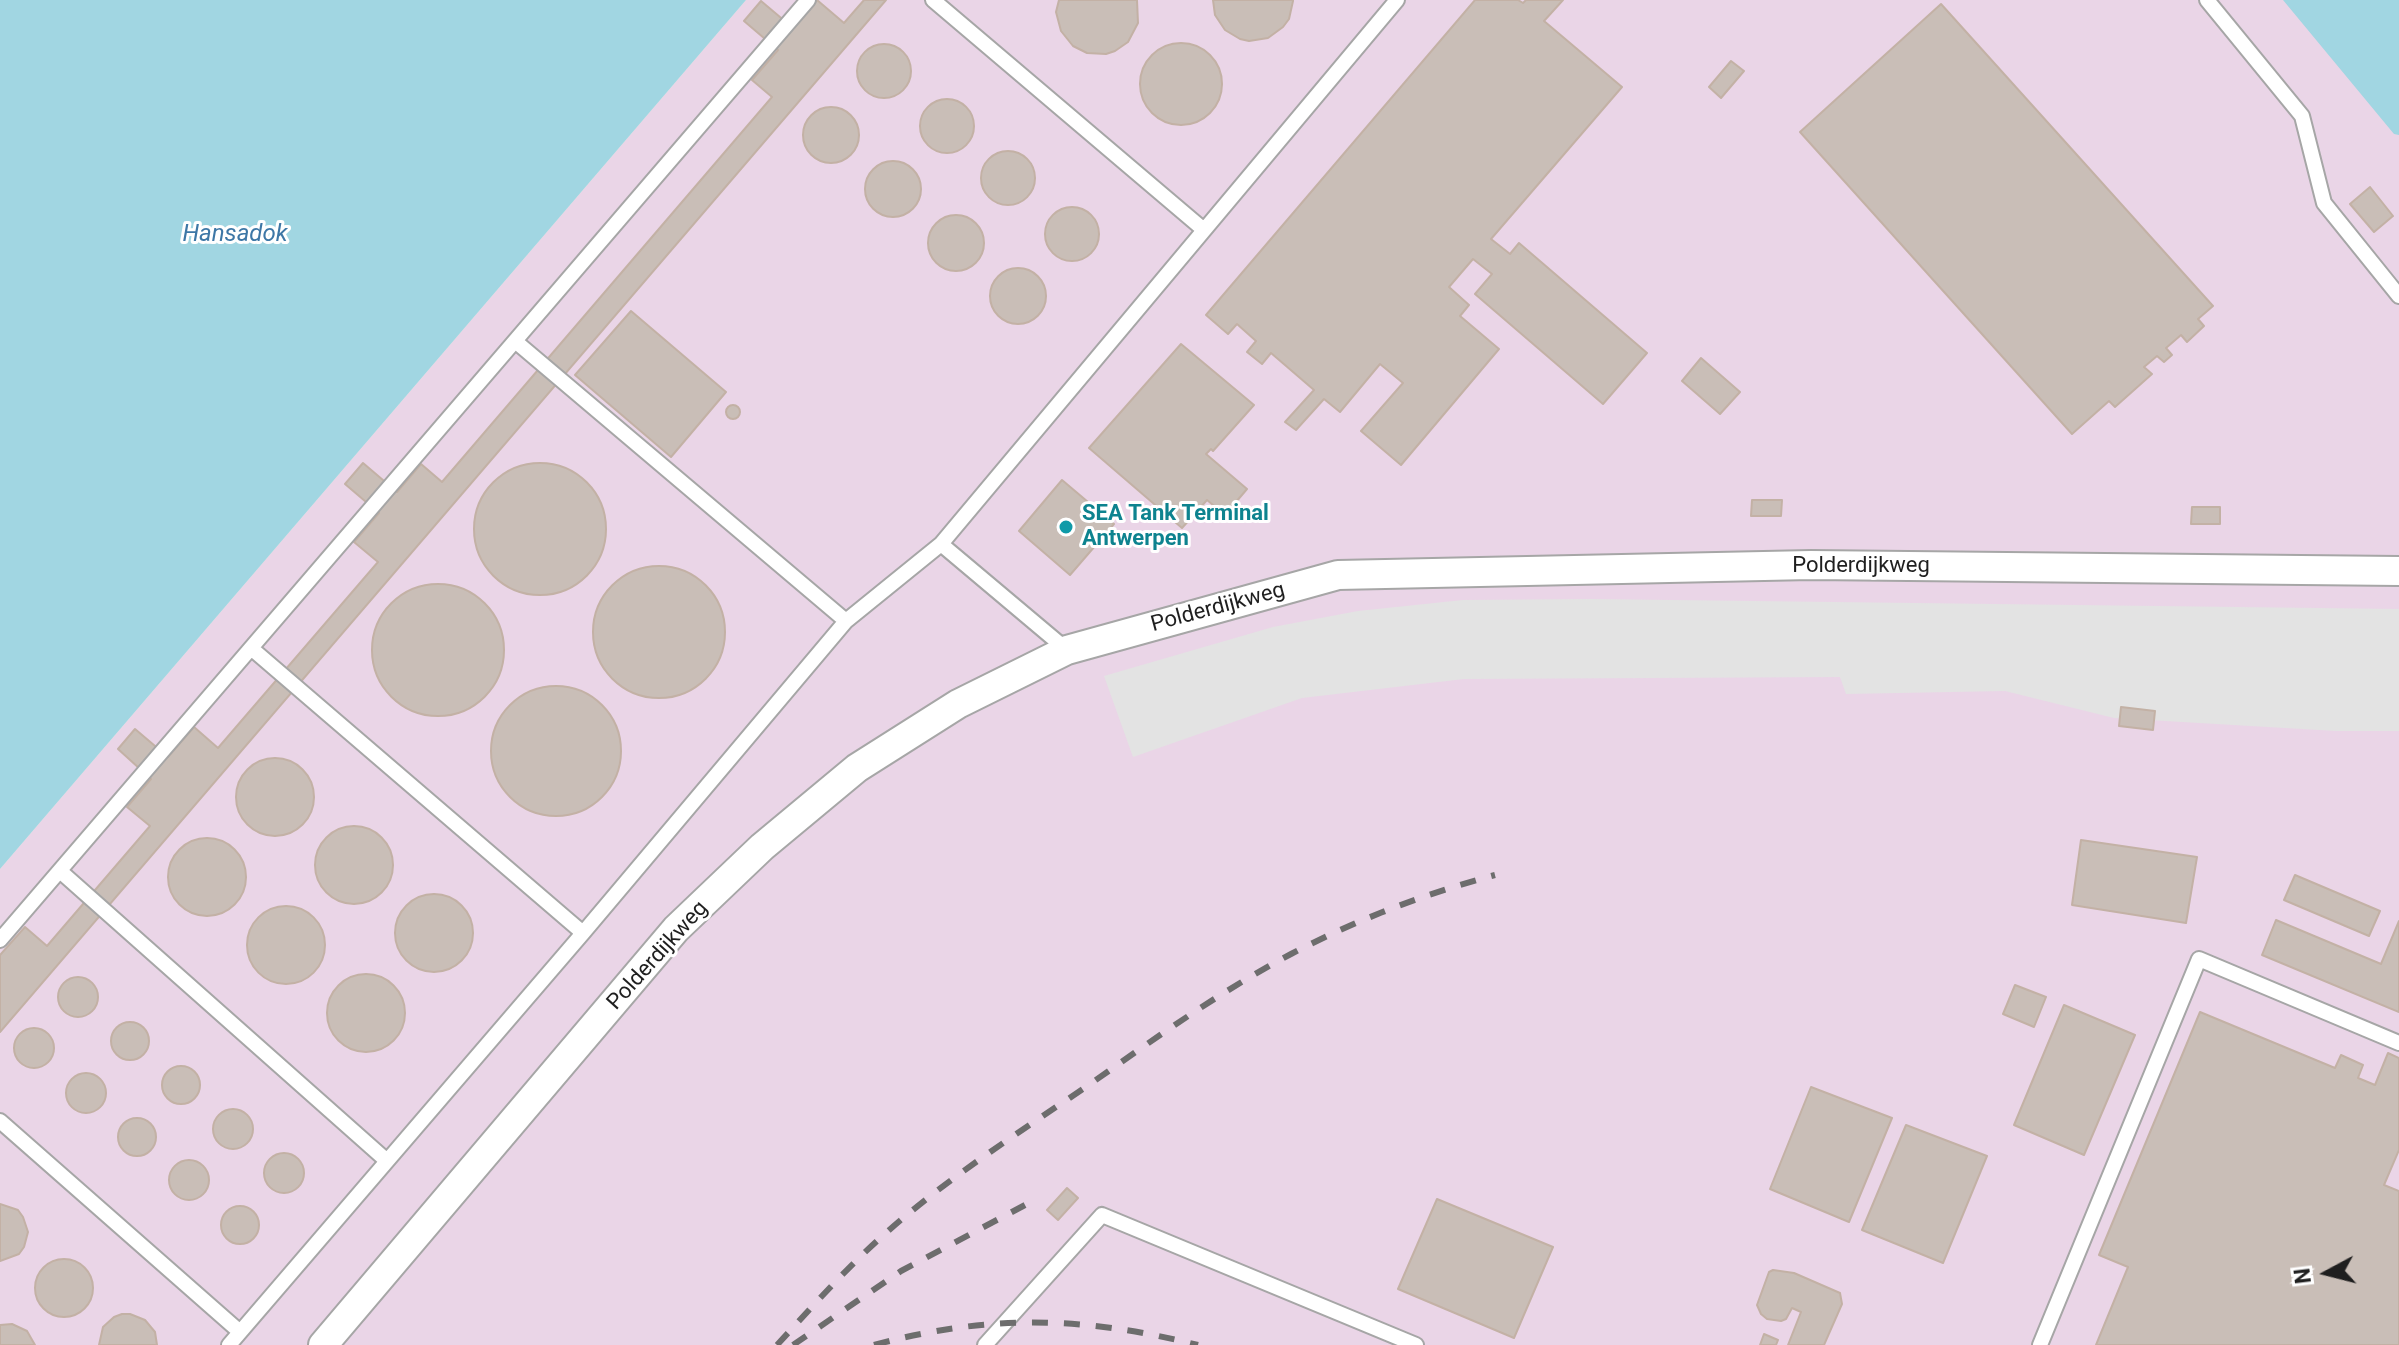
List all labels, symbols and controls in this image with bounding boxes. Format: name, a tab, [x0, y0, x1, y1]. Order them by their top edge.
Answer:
water label: Hansadok	[182, 221, 288, 249]
place label: SEA Tank Terminal Antwerpen	[1082, 501, 1269, 552]
marker: SEA Tank Terminal Antwerpen	[1057, 518, 1075, 536]
street label: Polderdijkweg	[1792, 553, 1930, 579]
street label: Polderdijkweg	[1148, 577, 1288, 639]
street label: Polderdijkweg	[602, 896, 714, 1016]
north arrow	[2287, 1233, 2367, 1313]
text: N	[2289, 1267, 2316, 1285]

